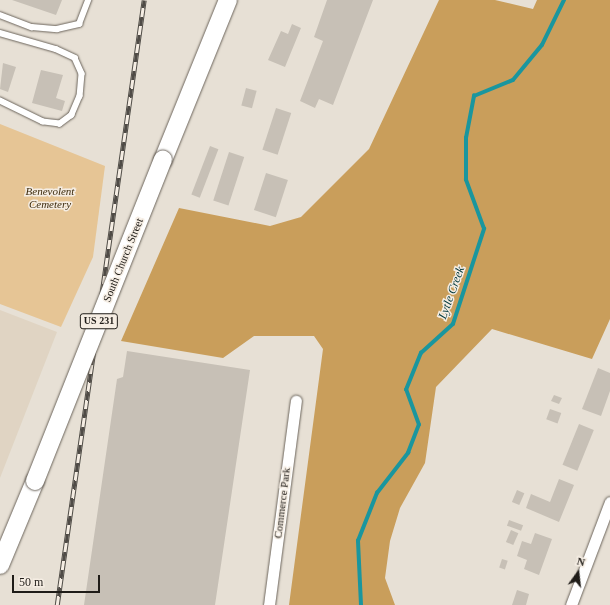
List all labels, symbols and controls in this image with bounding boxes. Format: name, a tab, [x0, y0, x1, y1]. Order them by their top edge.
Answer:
park label: Benevolent Cemetery	[26, 185, 74, 211]
street label: South Church Street	[100, 216, 146, 304]
water label: Lytle Creek	[436, 265, 468, 321]
road number: US 231	[79, 313, 119, 329]
street label: Commerce Park	[271, 467, 293, 539]
north arrow	[558, 553, 598, 593]
text: N	[576, 555, 586, 568]
scale bar	[14, 567, 102, 593]
text: 50 m	[19, 575, 43, 589]

